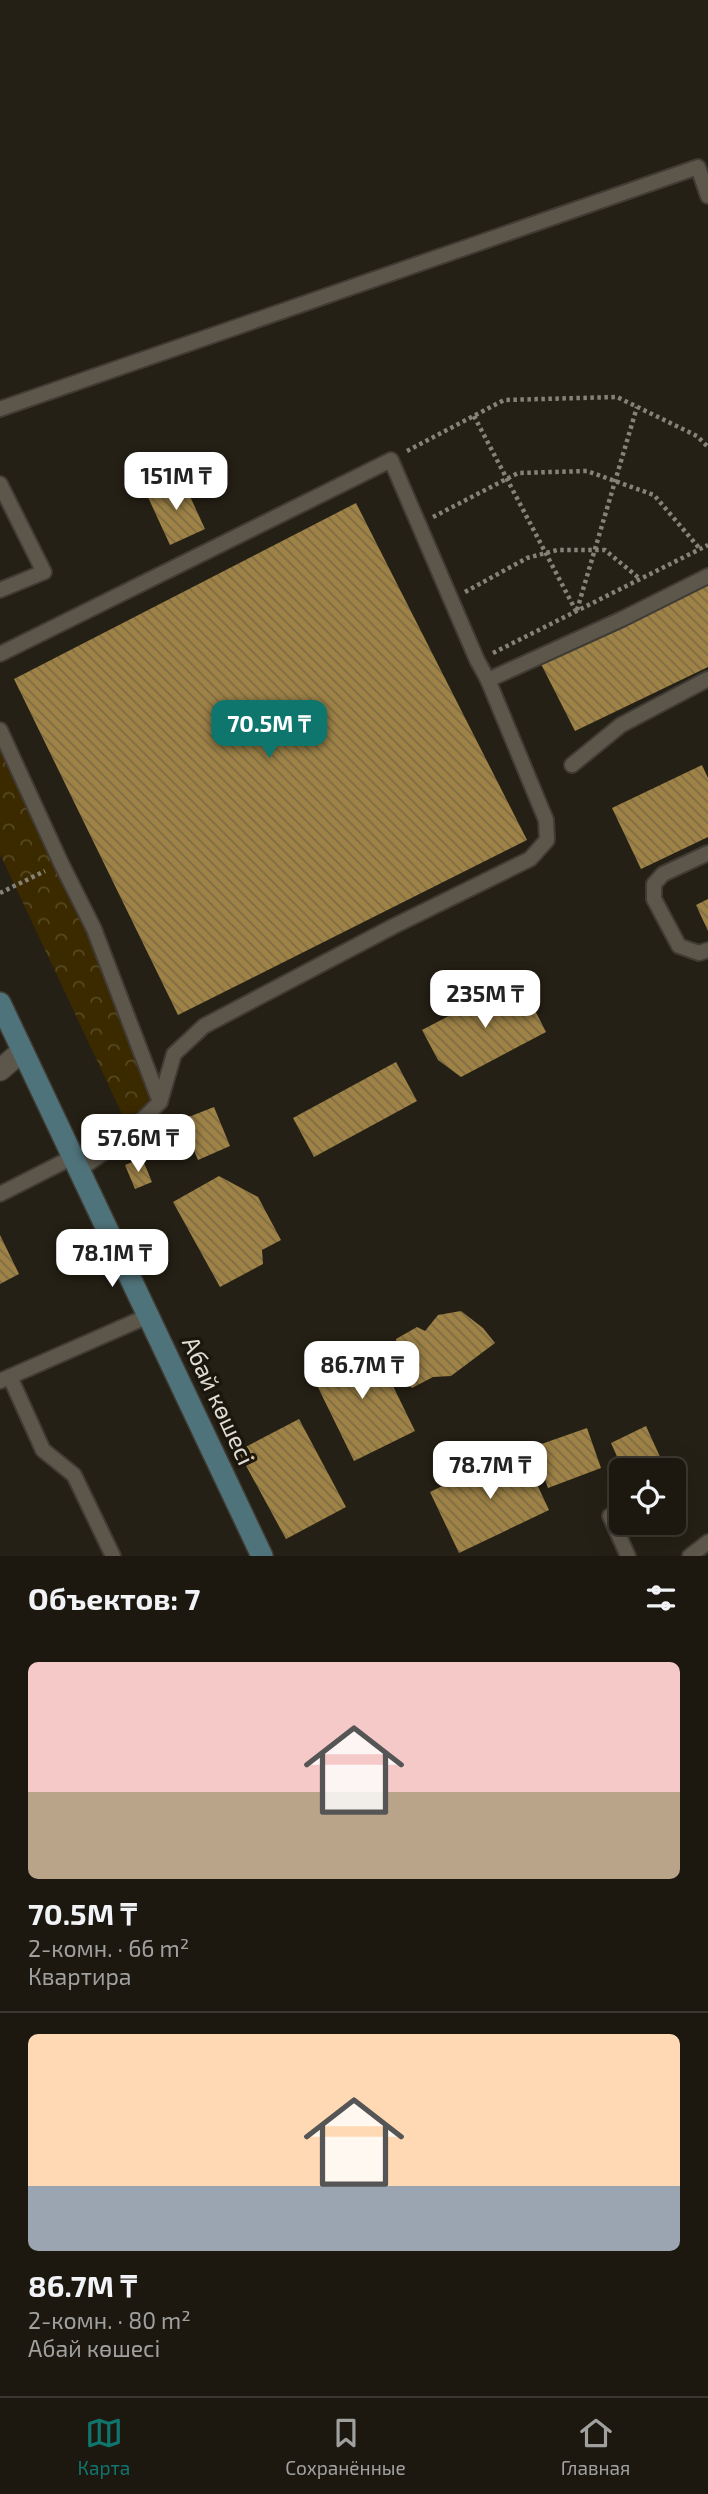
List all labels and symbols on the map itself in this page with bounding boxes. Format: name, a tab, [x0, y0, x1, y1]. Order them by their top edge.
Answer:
pin: 151M ₸	[119, 452, 233, 512]
pin: 70.5M ₸	[204, 700, 334, 760]
pin: 235M ₸	[428, 970, 542, 1030]
pin: 57.6M ₸	[73, 1114, 203, 1174]
pin: 78.1M ₸	[47, 1230, 177, 1289]
street label: Абай көшесі	[177, 1332, 262, 1469]
pin: 86.7M ₸	[297, 1342, 427, 1401]
pin: 78.7M ₸	[425, 1442, 555, 1501]

